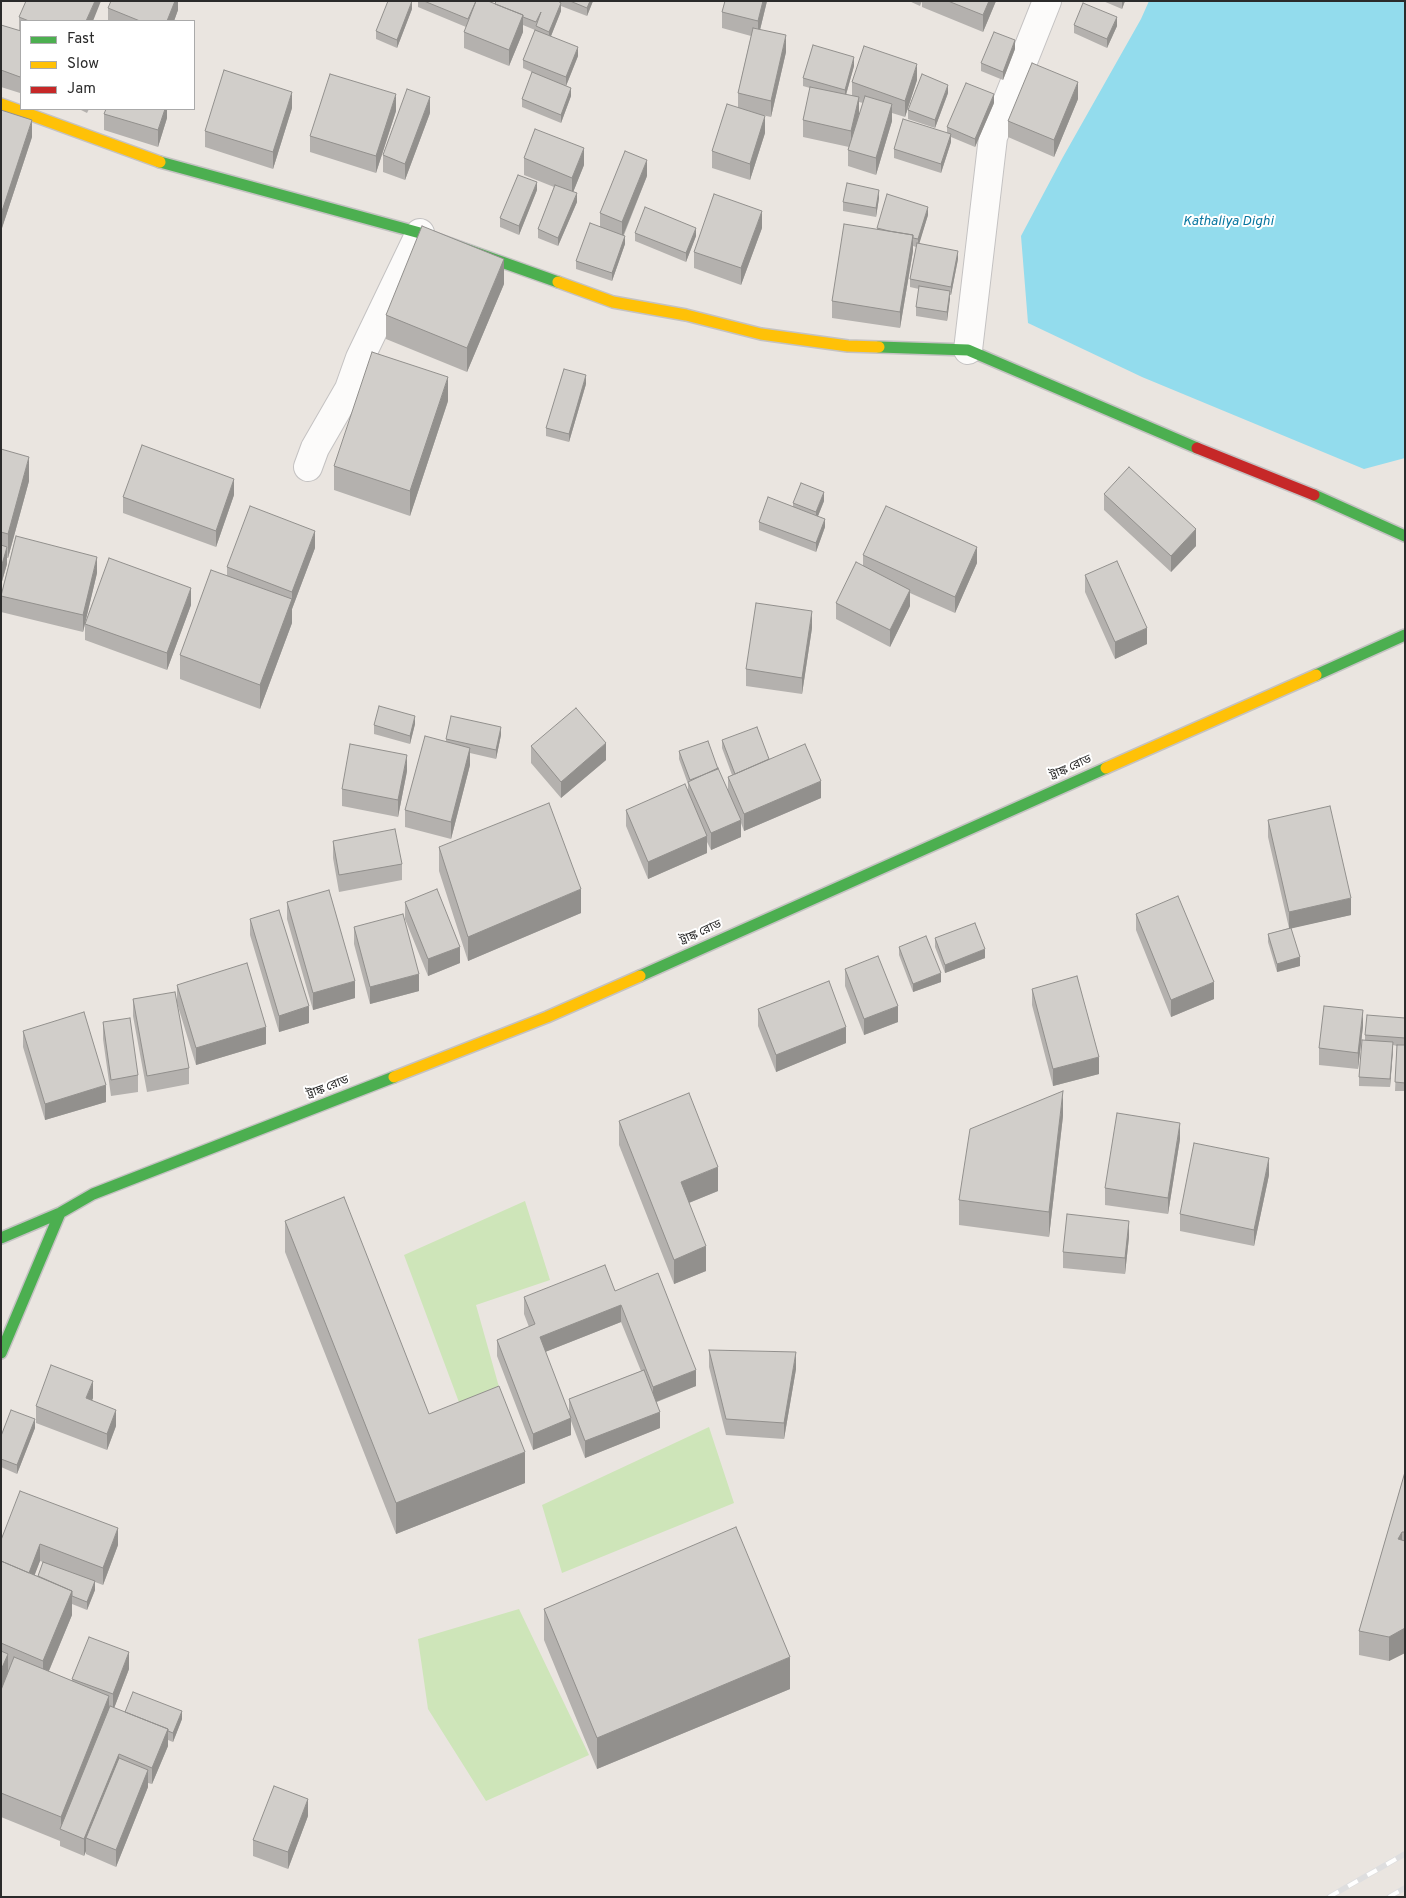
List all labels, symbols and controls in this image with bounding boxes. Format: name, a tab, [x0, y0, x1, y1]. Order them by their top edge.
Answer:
legend	[20, 20, 195, 110]
text: Fast	[67, 30, 95, 49]
text: Slow	[67, 55, 99, 74]
text: Jam	[67, 80, 96, 99]
water label: Kathaliya Dighi	[1183, 214, 1273, 230]
street label: ট্রাঙ্ক রোড	[1048, 752, 1094, 784]
street label: ট্রাঙ্ক রোড	[678, 917, 724, 949]
street label: ট্রাঙ্ক রোড	[305, 1073, 351, 1103]

